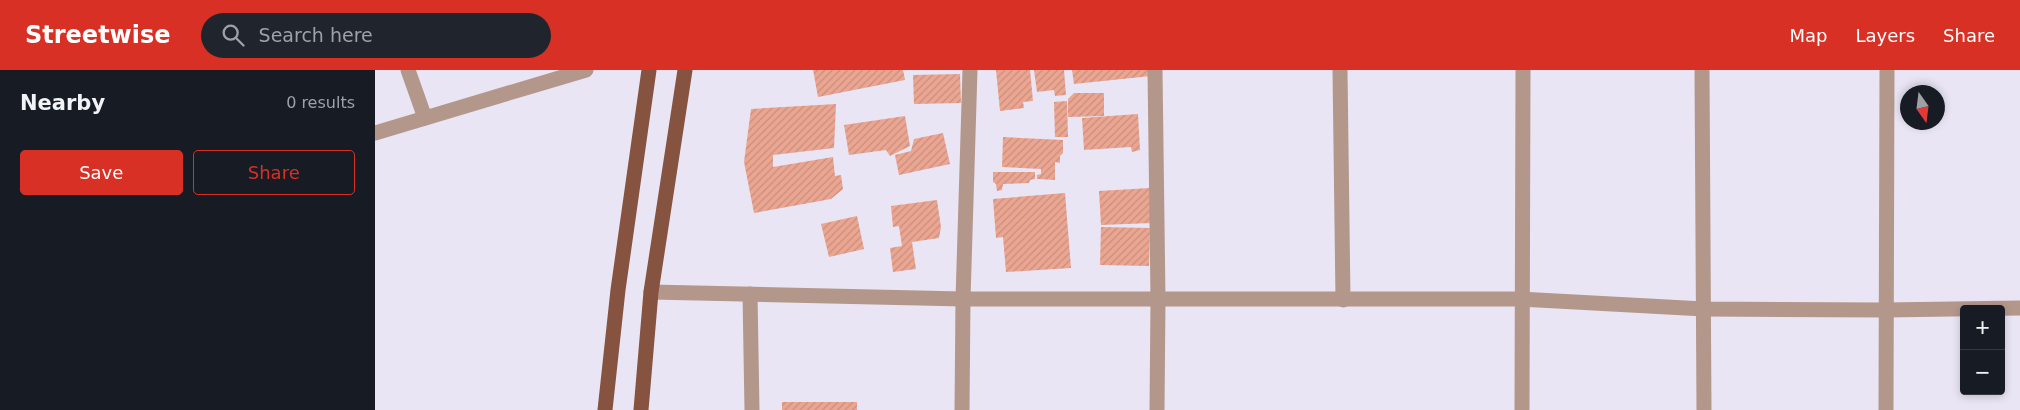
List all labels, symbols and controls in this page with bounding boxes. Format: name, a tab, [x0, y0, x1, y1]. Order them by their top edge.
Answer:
search box	[201, 13, 551, 58]
text: Streetwise	[25, 21, 171, 49]
icon: search	[219, 21, 247, 49]
text: Search here	[259, 24, 373, 46]
text: Map	[1789, 25, 1827, 46]
text: Layers	[1855, 25, 1915, 46]
text: Share	[1943, 25, 1995, 46]
north arrow	[1900, 85, 1945, 130]
text: Nearby	[20, 91, 105, 115]
text: 0 results	[286, 93, 355, 112]
button: Save	[20, 150, 183, 195]
button: Share	[193, 150, 355, 195]
map controls	[1960, 305, 2005, 395]
button: +	[1960, 305, 2005, 350]
button: −	[1960, 350, 2005, 395]

